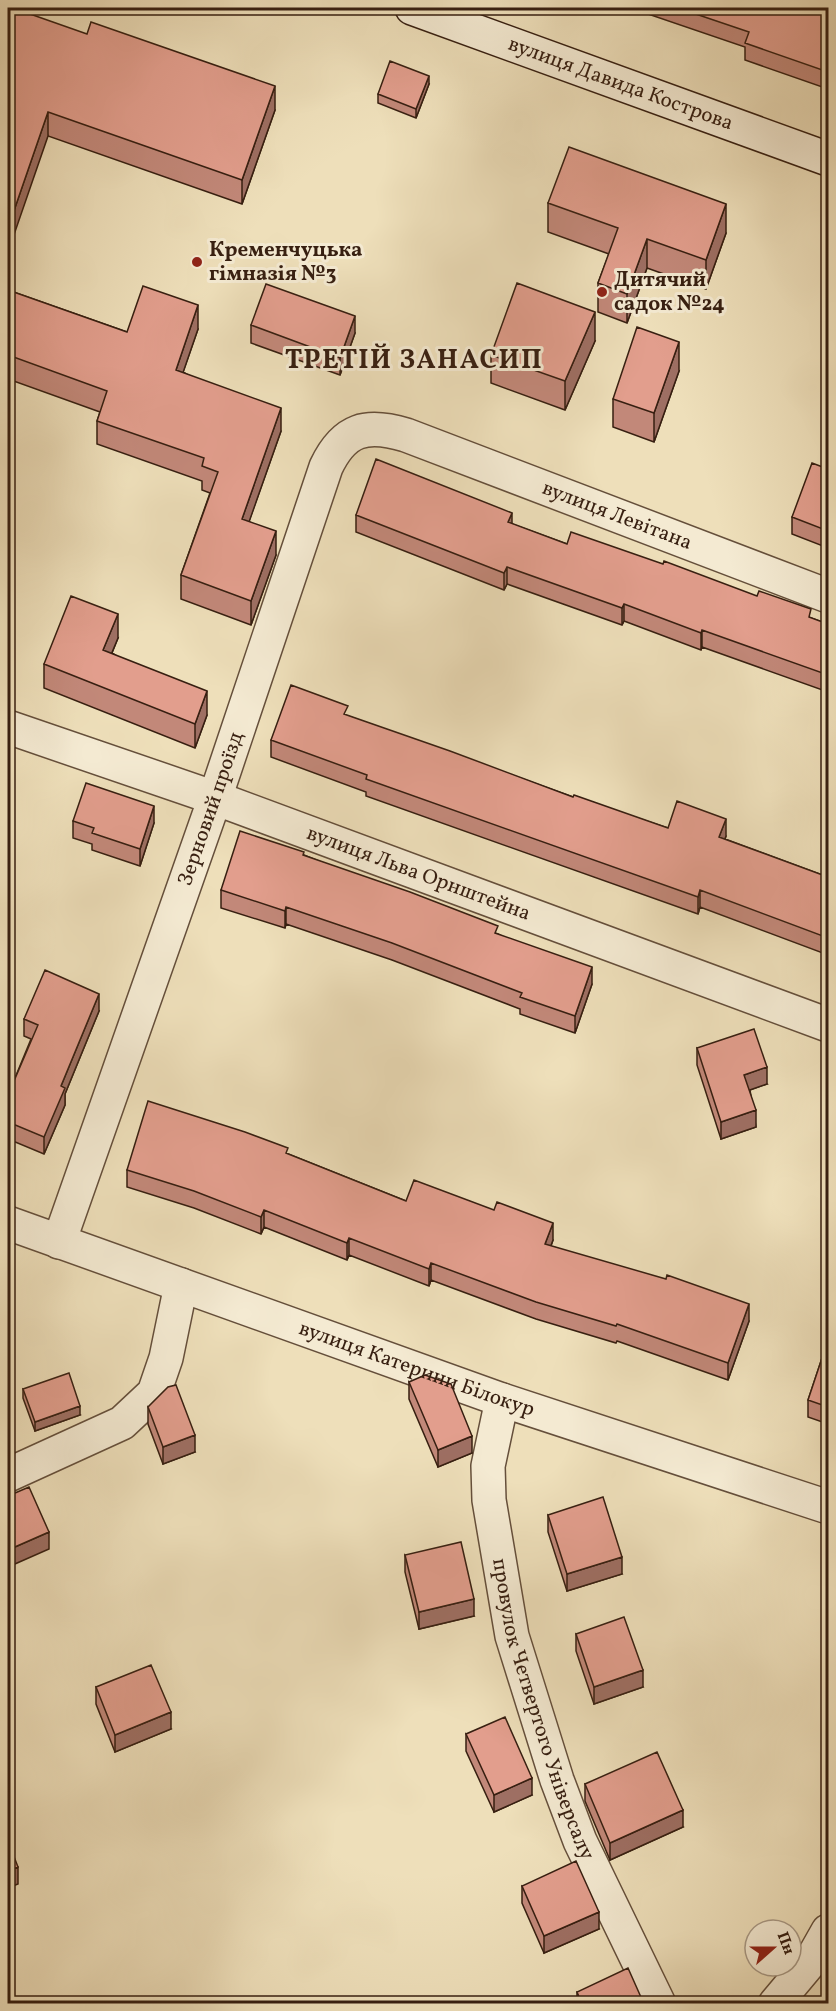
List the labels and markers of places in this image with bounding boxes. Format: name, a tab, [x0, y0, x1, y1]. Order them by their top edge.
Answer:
place label: Кременчуцька гімназія №3	[209, 236, 363, 289]
marker: Кременчуцька гімназія №3	[190, 255, 204, 269]
place label: Дитячий садок №24	[614, 266, 725, 319]
marker: Дитячий садок №24	[595, 285, 609, 299]

